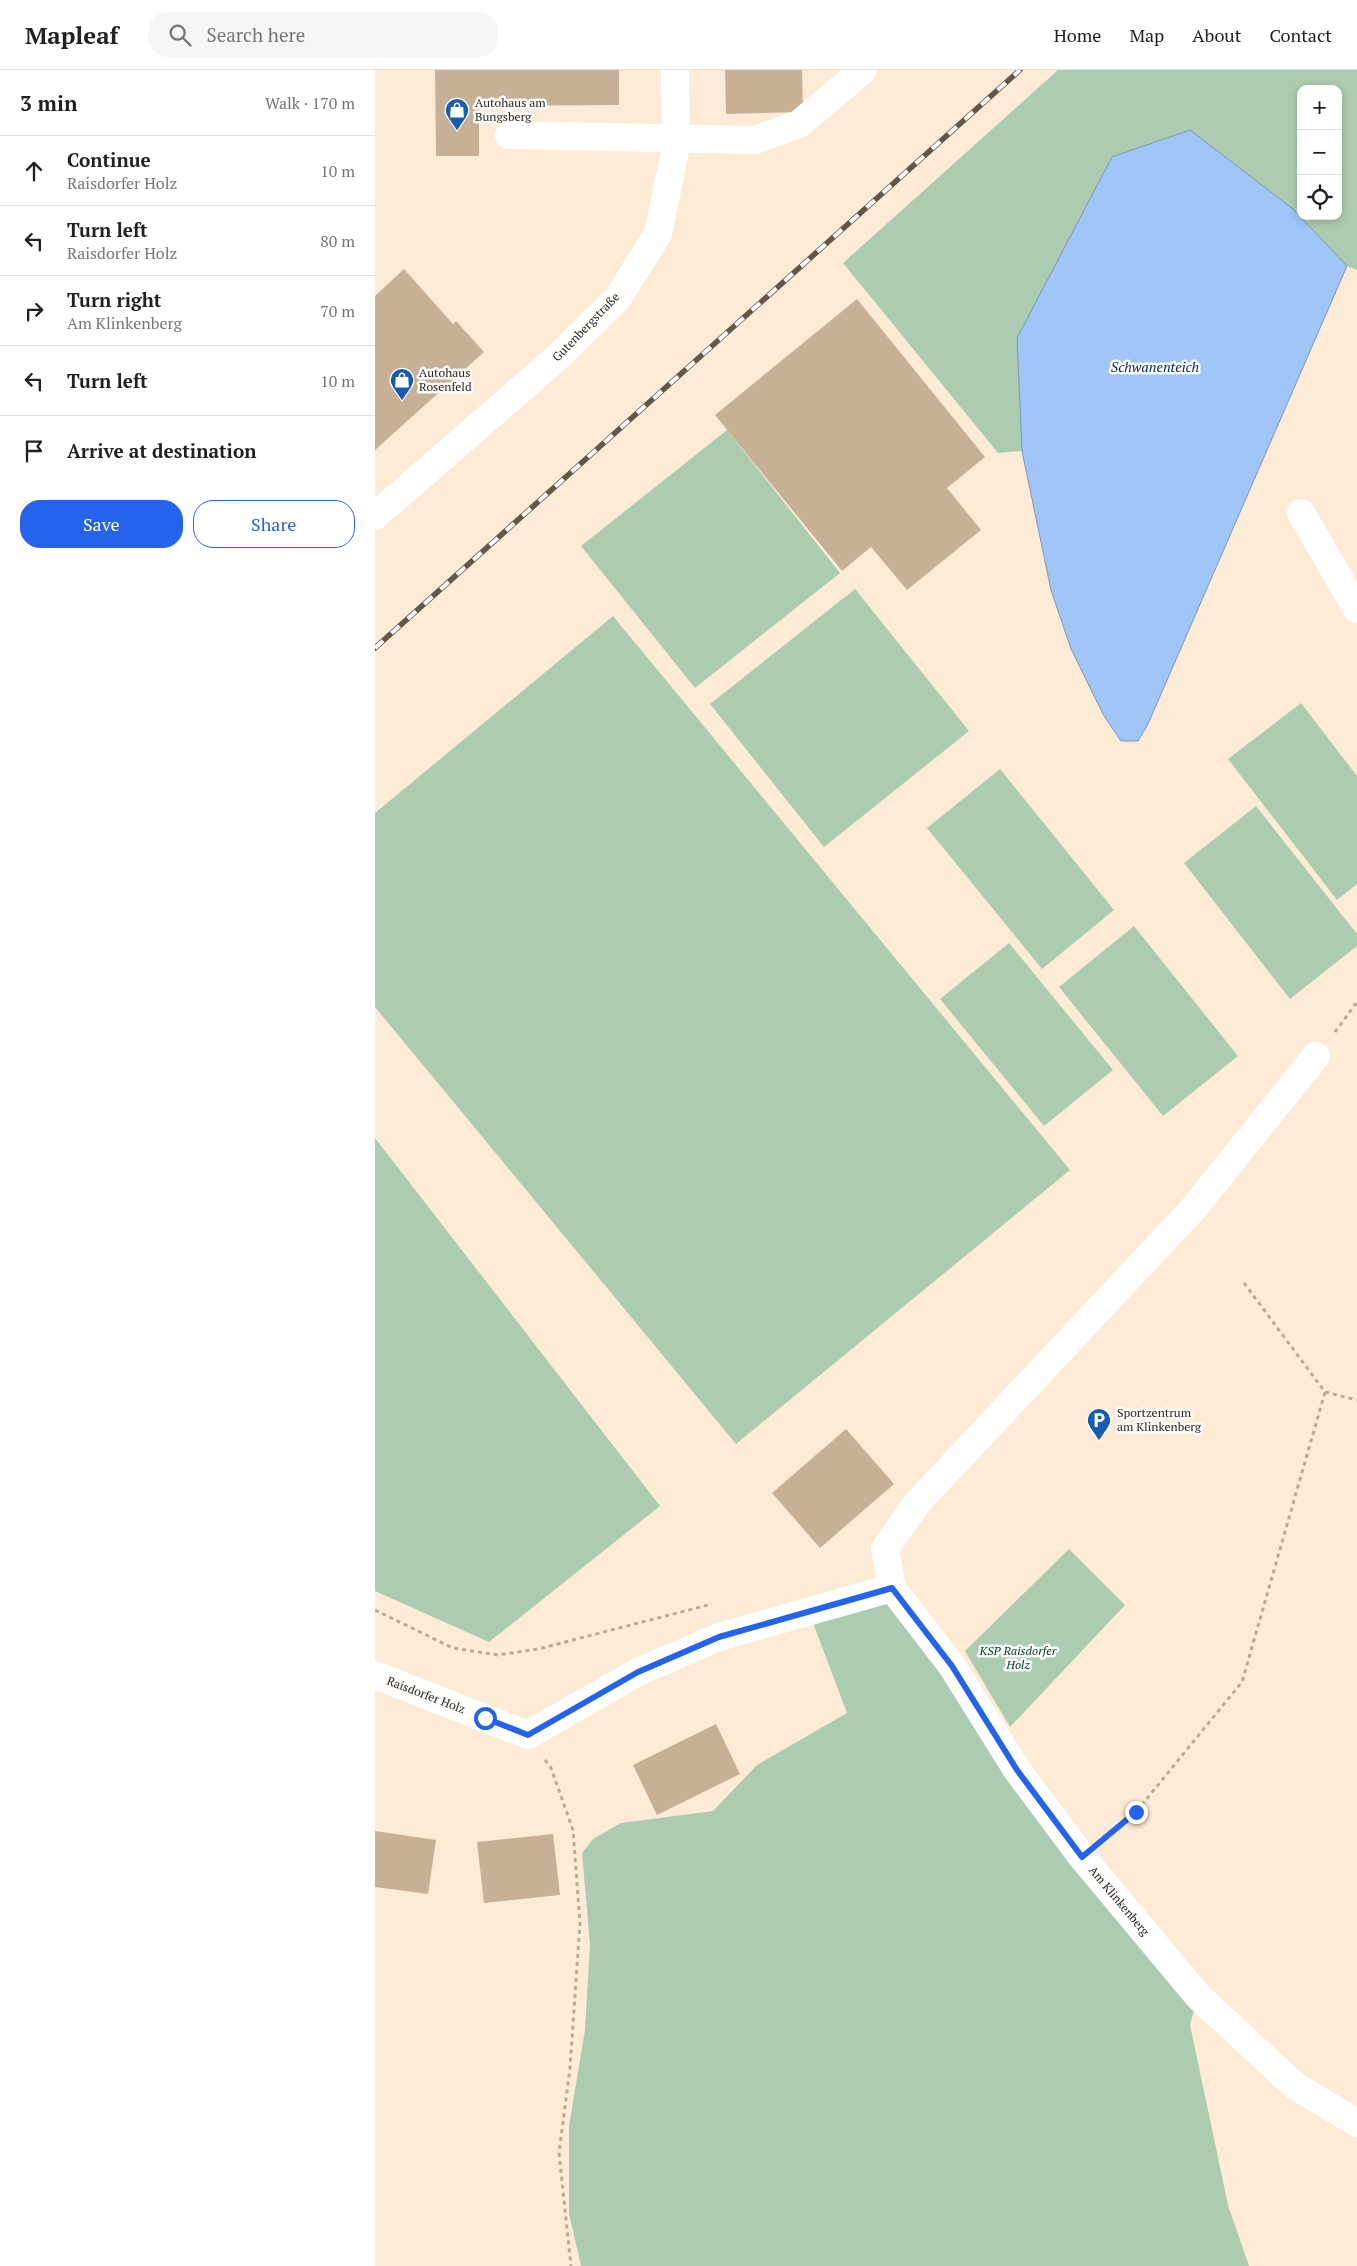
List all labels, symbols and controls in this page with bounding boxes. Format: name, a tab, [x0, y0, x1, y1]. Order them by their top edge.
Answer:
search box	[148, 12, 498, 57]
text: Mapleaf	[25, 19, 118, 51]
icon: search	[166, 21, 194, 49]
text: Search here	[206, 22, 305, 47]
text: Home	[1054, 23, 1101, 47]
text: Map	[1129, 23, 1164, 47]
text: About	[1192, 23, 1241, 47]
text: Contact	[1269, 23, 1332, 47]
map controls	[1297, 85, 1342, 220]
button: +	[1297, 85, 1342, 130]
text: 3 min	[20, 89, 77, 117]
text: Walk · 170 m	[265, 92, 355, 114]
place label: Autohaus am Bungsberg	[475, 95, 546, 124]
shop icon: Autohaus am Bungsberg	[444, 97, 470, 131]
button: −	[1297, 130, 1342, 175]
text: Continue	[67, 147, 151, 172]
icon: ahead	[20, 157, 48, 185]
text: 10 m	[320, 160, 355, 182]
text: Raisdorfer Holz	[67, 172, 177, 194]
button: locate	[1297, 175, 1342, 220]
text: Turn left	[67, 217, 148, 242]
icon: left	[20, 227, 48, 255]
text: 80 m	[320, 230, 355, 252]
text: Raisdorfer Holz	[67, 242, 177, 264]
text: Turn right	[67, 287, 161, 312]
street label: Gutenbergstraße	[549, 289, 622, 364]
icon: right	[20, 297, 48, 325]
text: 70 m	[320, 300, 355, 322]
text: Am Klinkenberg	[67, 312, 182, 334]
water label: Schwanenteich	[1111, 357, 1199, 376]
place label: Autohaus Rosenfeld	[419, 365, 472, 394]
icon: left	[20, 367, 48, 395]
shop icon: Autohaus Rosenfeld	[389, 367, 415, 401]
text: Turn left	[67, 368, 148, 393]
text: 10 m	[320, 370, 355, 392]
icon: arrive	[20, 437, 48, 465]
text: Arrive at destination	[67, 438, 256, 463]
button: Save	[20, 500, 183, 548]
button: Share	[193, 500, 355, 548]
place label: Sportzentrum am Klinkenberg	[1117, 1405, 1202, 1434]
parking icon: Sportzentrum am Klinkenberg	[1086, 1407, 1112, 1441]
park label: KSP Raisdorfer Holz	[979, 1643, 1058, 1672]
street label: Raisdorfer Holz	[385, 1673, 468, 1716]
route start	[474, 1707, 497, 1730]
route end	[1125, 1801, 1148, 1824]
street label: Am Klinkenberg	[1086, 1863, 1153, 1939]

